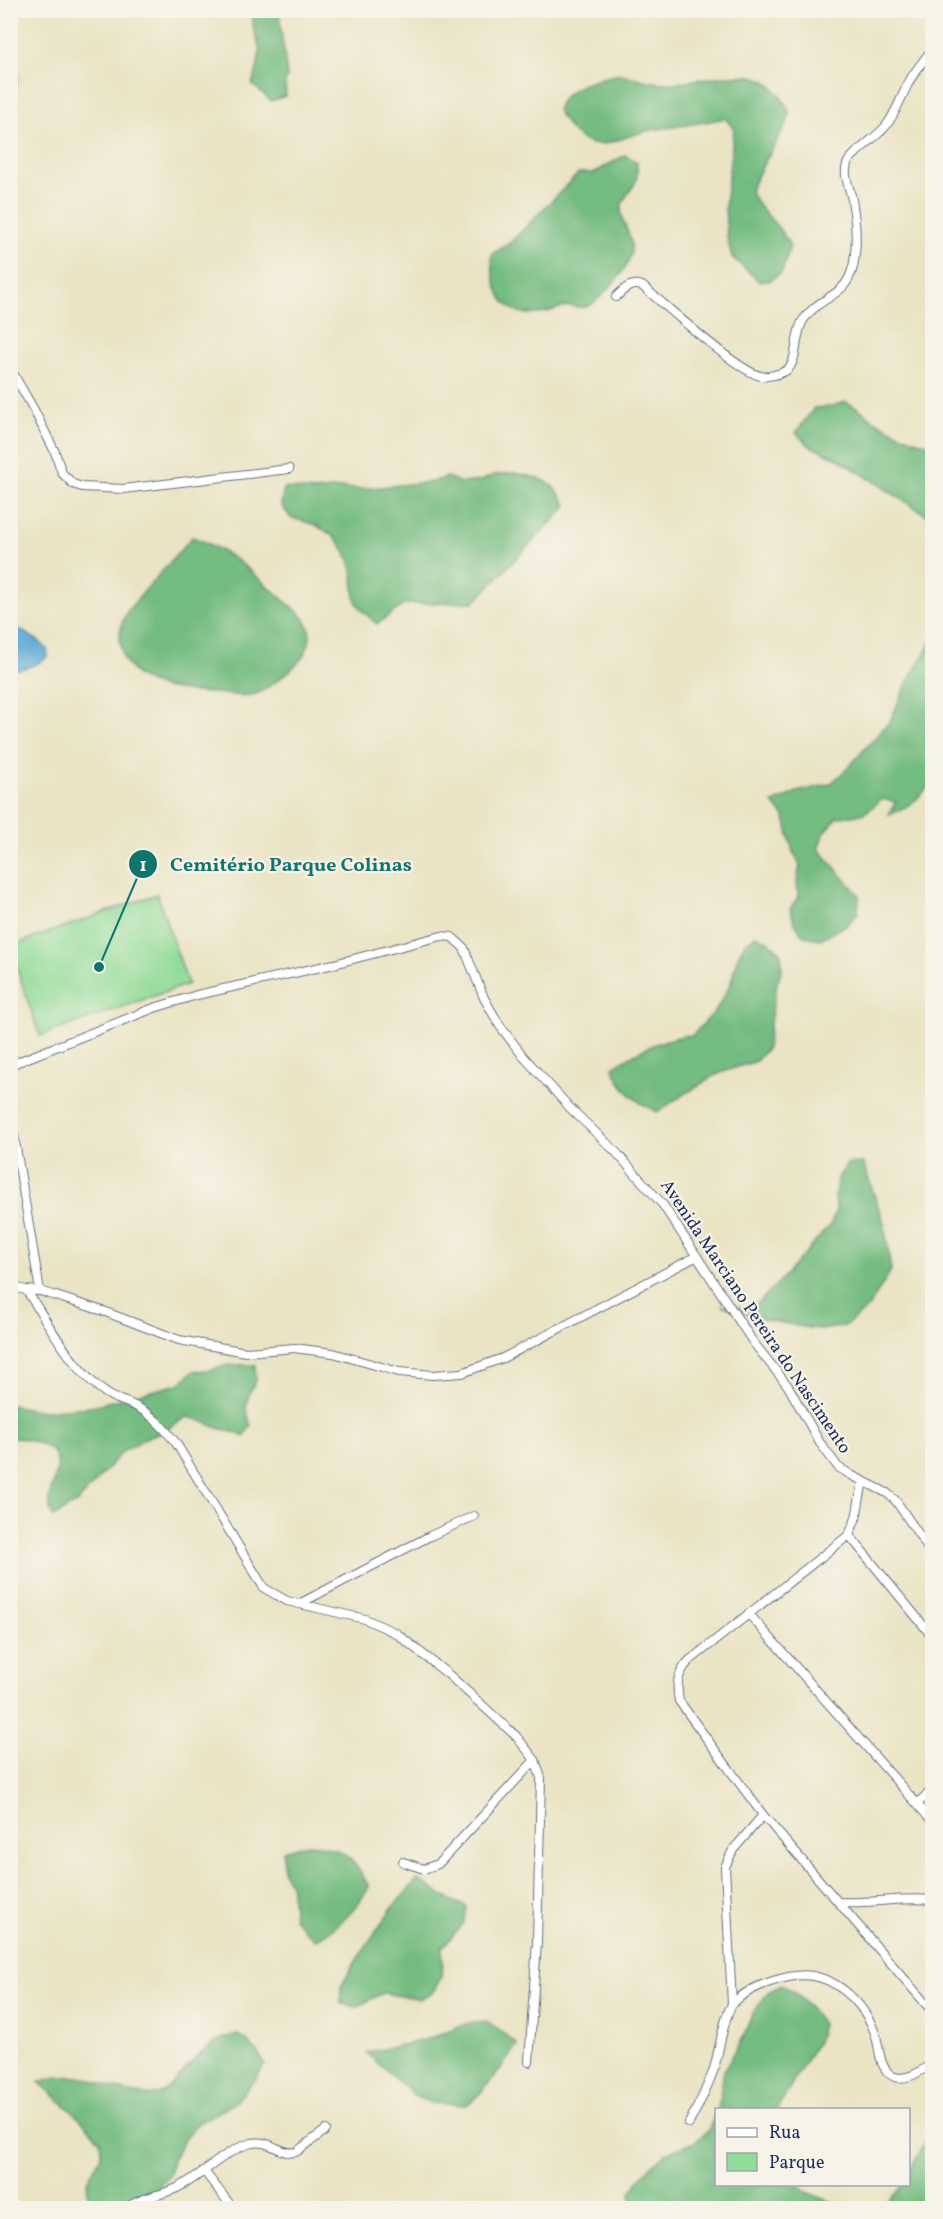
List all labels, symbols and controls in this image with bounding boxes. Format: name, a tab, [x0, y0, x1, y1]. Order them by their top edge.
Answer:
callout: Cemitério Parque Colinas	[128, 845, 424, 883]
text: Cemitério Parque Colinas	[170, 852, 412, 880]
text: 1	[139, 854, 147, 879]
street label: Avenida Marciano Pereira do Nascimento	[654, 1175, 856, 1459]
legend	[715, 2108, 910, 2186]
text: Rua	[769, 2121, 800, 2146]
text: Parque	[769, 2151, 824, 2176]

